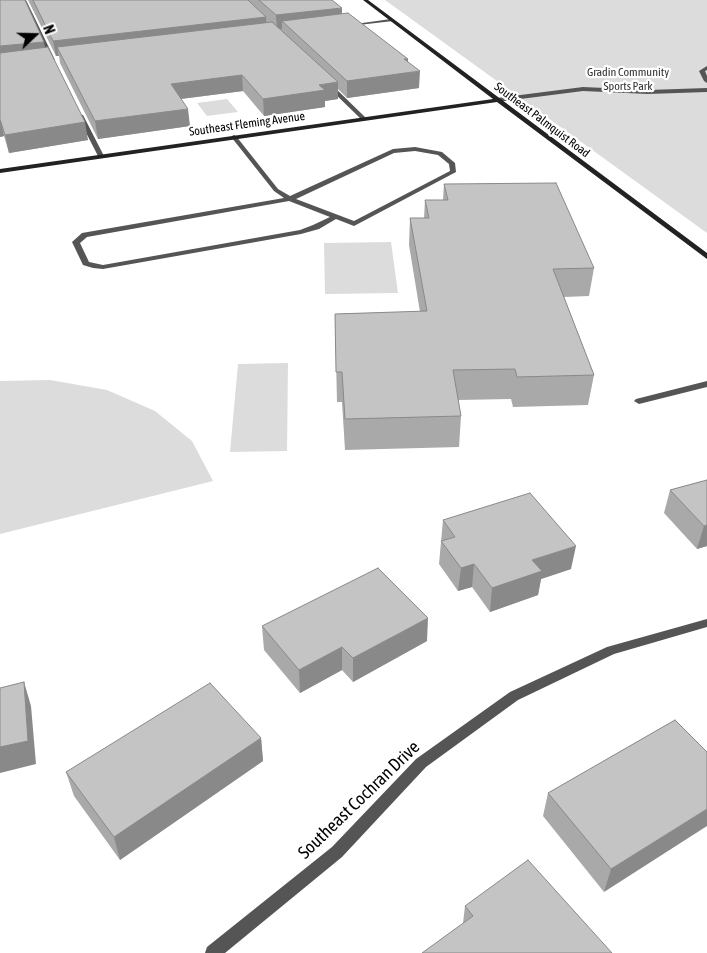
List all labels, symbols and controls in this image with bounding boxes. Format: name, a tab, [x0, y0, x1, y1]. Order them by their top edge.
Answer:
north arrow	[10, 10, 60, 60]
text: N	[40, 23, 58, 36]
park label: Gradin Community Sports Park	[587, 65, 669, 93]
street label: Southeast Palmquist Road	[491, 79, 593, 161]
street label: Southeast Fleming Avenue	[188, 109, 306, 139]
street label: Southeast Cochran Drive	[294, 736, 424, 864]

